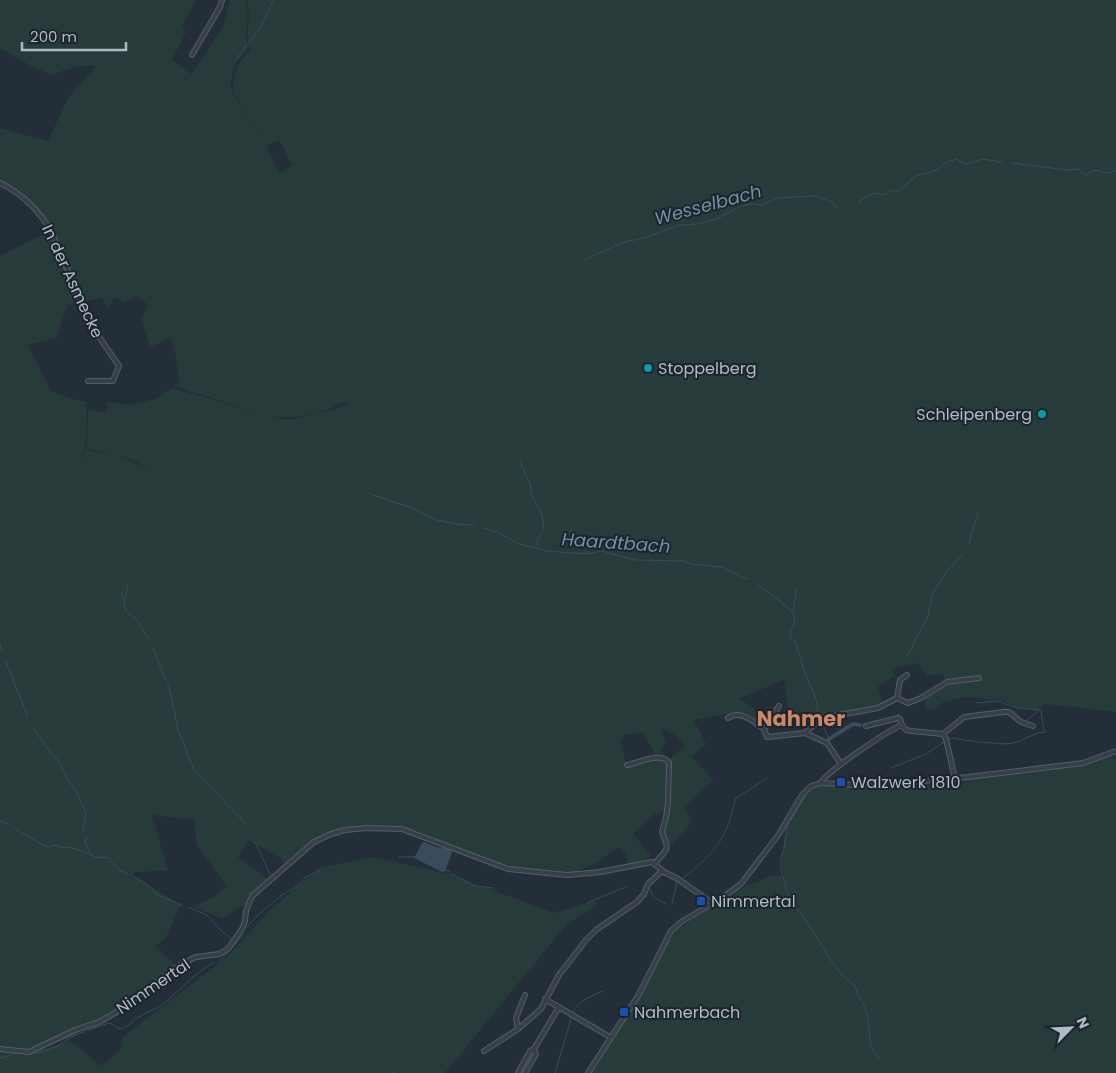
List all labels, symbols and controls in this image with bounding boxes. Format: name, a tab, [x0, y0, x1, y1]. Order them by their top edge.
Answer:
scale bar	[22, 20, 126, 52]
text: 200 m	[30, 26, 77, 47]
water label: Wesselbach	[652, 178, 764, 231]
street label: In der Asmecke	[36, 221, 109, 342]
place label: Stoppelberg	[658, 357, 756, 380]
marker: Stoppelberg	[642, 362, 654, 374]
place label: Schleipenberg	[916, 403, 1032, 426]
marker: Schleipenberg	[1036, 408, 1048, 420]
water label: Haardtbach	[561, 526, 671, 559]
district label: Nahmer	[757, 704, 845, 733]
place label: Walzwerk 1810	[851, 771, 961, 794]
marker: Walzwerk 1810	[835, 776, 847, 788]
place label: Nimmertal	[711, 890, 796, 913]
marker: Nimmertal	[695, 895, 707, 907]
street label: Nimmertal	[112, 953, 195, 1020]
place label: Nahmerbach	[634, 1001, 740, 1024]
north arrow	[1046, 1003, 1096, 1053]
marker: Nahmerbach	[618, 1006, 630, 1018]
text: N	[1072, 1014, 1094, 1032]

